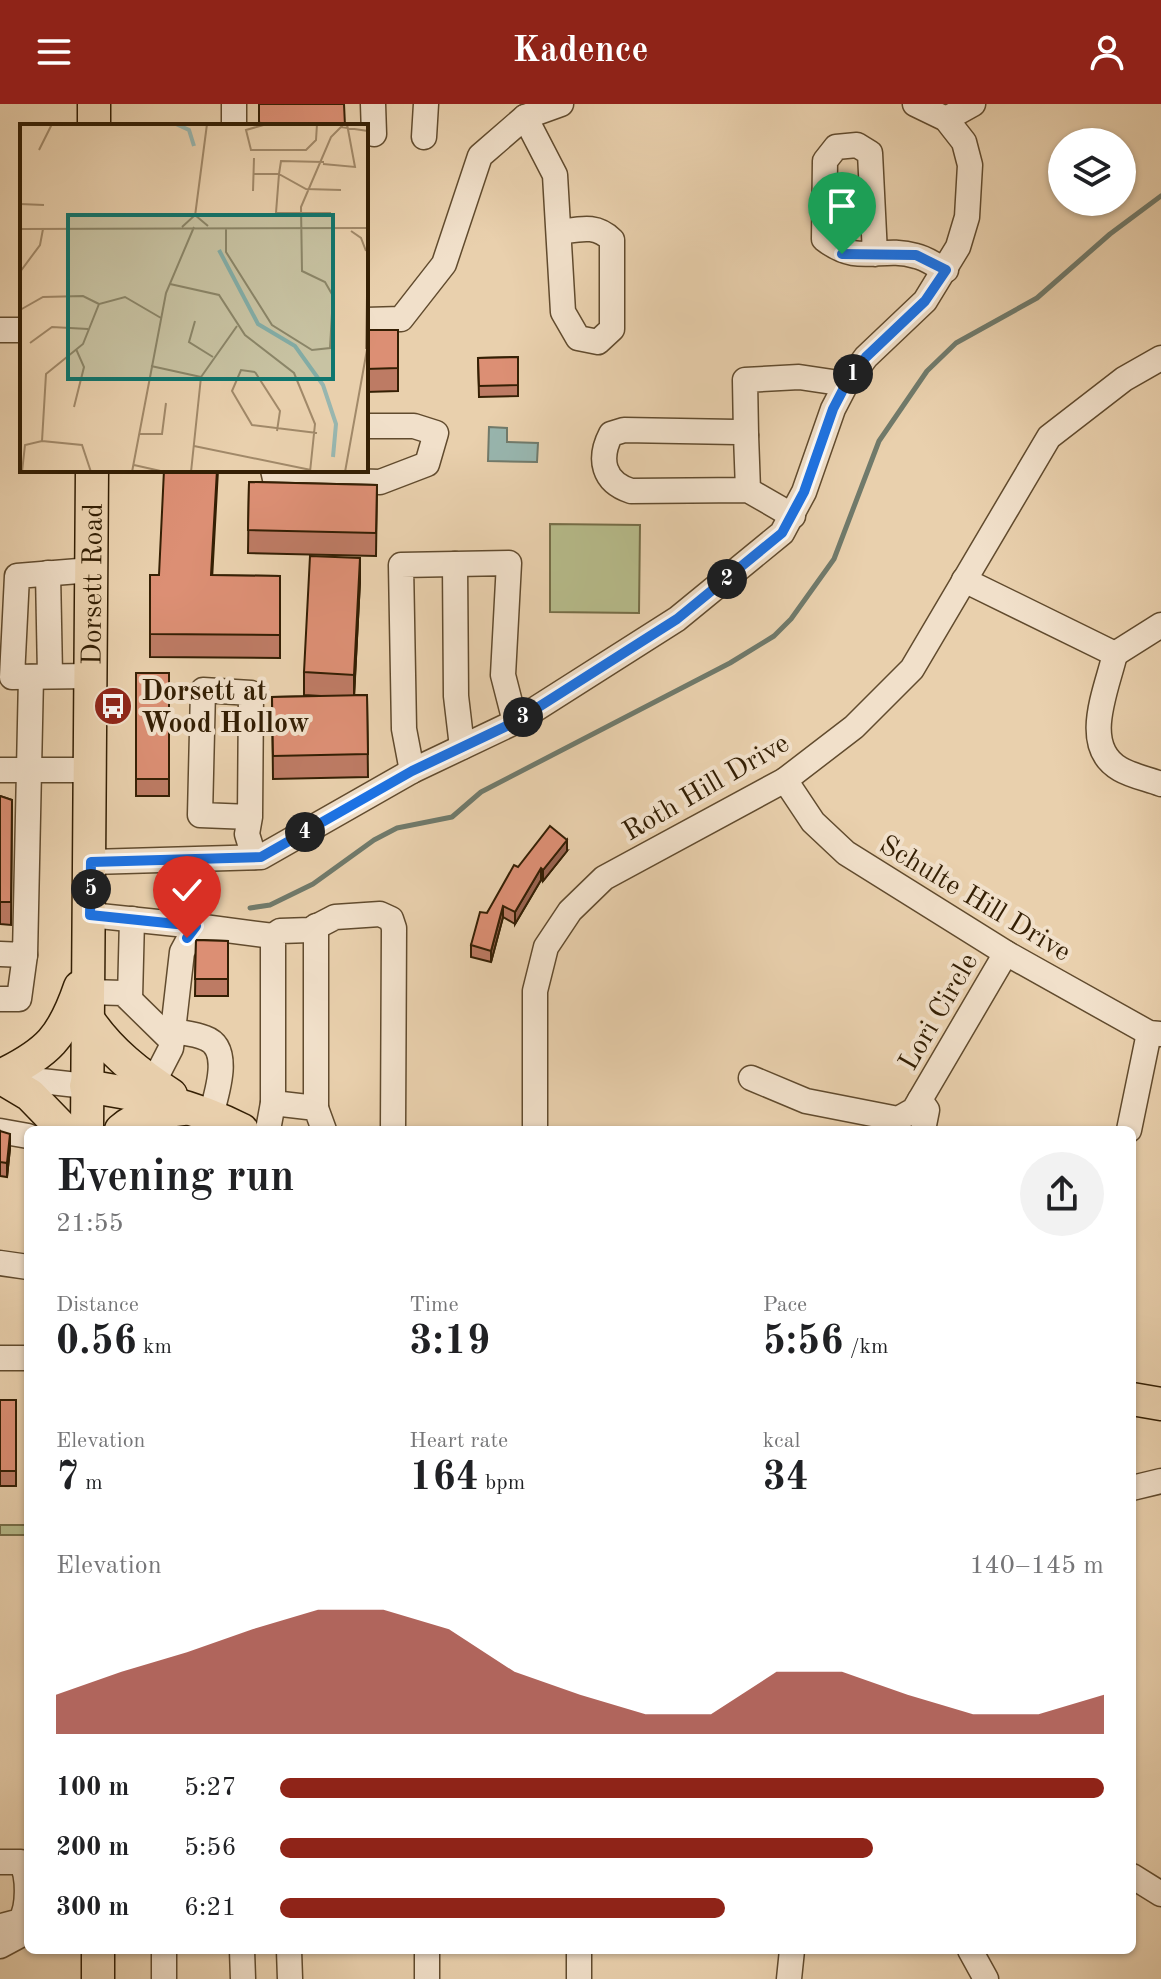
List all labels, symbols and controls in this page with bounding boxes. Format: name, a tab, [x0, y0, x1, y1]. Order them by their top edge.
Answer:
icon: menu	[32, 30, 76, 74]
icon: person	[1085, 30, 1129, 74]
text: Kadence	[512, 34, 649, 70]
inset map	[20, 124, 368, 472]
map controls	[1048, 128, 1136, 216]
button: layers	[1048, 128, 1136, 216]
pin	[808, 172, 876, 254]
icon: arrive	[820, 184, 864, 228]
pin: 1	[833, 354, 873, 394]
text: 1	[847, 363, 859, 385]
street label: Dorsett Road	[80, 503, 109, 665]
pin: 2	[707, 559, 747, 599]
text: 2	[721, 568, 733, 590]
place label: Dorsett at Wood Hollow	[141, 679, 310, 739]
bus stop icon: Dorsett at Wood Hollow	[92, 685, 134, 727]
pin: 3	[503, 697, 543, 737]
text: 3	[517, 706, 529, 728]
street label: Roth Hill Drive	[619, 730, 794, 847]
pin: 4	[285, 812, 325, 852]
text: 4	[299, 821, 311, 843]
street label: Schulte Hill Drive	[874, 832, 1075, 968]
pin	[153, 856, 221, 938]
icon: check	[165, 868, 209, 912]
pin: 5	[71, 869, 111, 909]
text: 5	[85, 878, 97, 900]
street label: Lori Circle	[895, 949, 984, 1076]
button: share	[1020, 1152, 1104, 1236]
text: Evening run	[56, 1156, 294, 1200]
text: 21:55	[56, 1211, 124, 1237]
text: Distance	[56, 1294, 139, 1316]
text: Time	[409, 1294, 459, 1316]
text: Pace	[763, 1294, 807, 1316]
text: 0.56	[56, 1323, 137, 1363]
text: 3:19	[409, 1323, 490, 1363]
text: 5:56	[763, 1323, 843, 1363]
text: km	[137, 1336, 172, 1358]
text: /km	[843, 1336, 888, 1358]
text: Elevation	[56, 1430, 146, 1452]
text: Heart rate	[409, 1430, 508, 1452]
text: kcal	[763, 1430, 801, 1452]
text: 7	[56, 1459, 79, 1499]
text: 164	[409, 1459, 479, 1499]
text: 34	[763, 1459, 809, 1499]
text: m	[79, 1472, 103, 1494]
text: bpm	[479, 1472, 525, 1494]
text: Elevation	[56, 1553, 162, 1579]
text: 140–145 m	[969, 1553, 1104, 1579]
text: 100 m	[56, 1775, 129, 1801]
text: 5:27	[184, 1775, 237, 1801]
text: 200 m	[56, 1835, 129, 1861]
text: 5:56	[184, 1835, 237, 1861]
text: 300 m	[56, 1895, 129, 1921]
text: 6:21	[184, 1895, 237, 1921]

